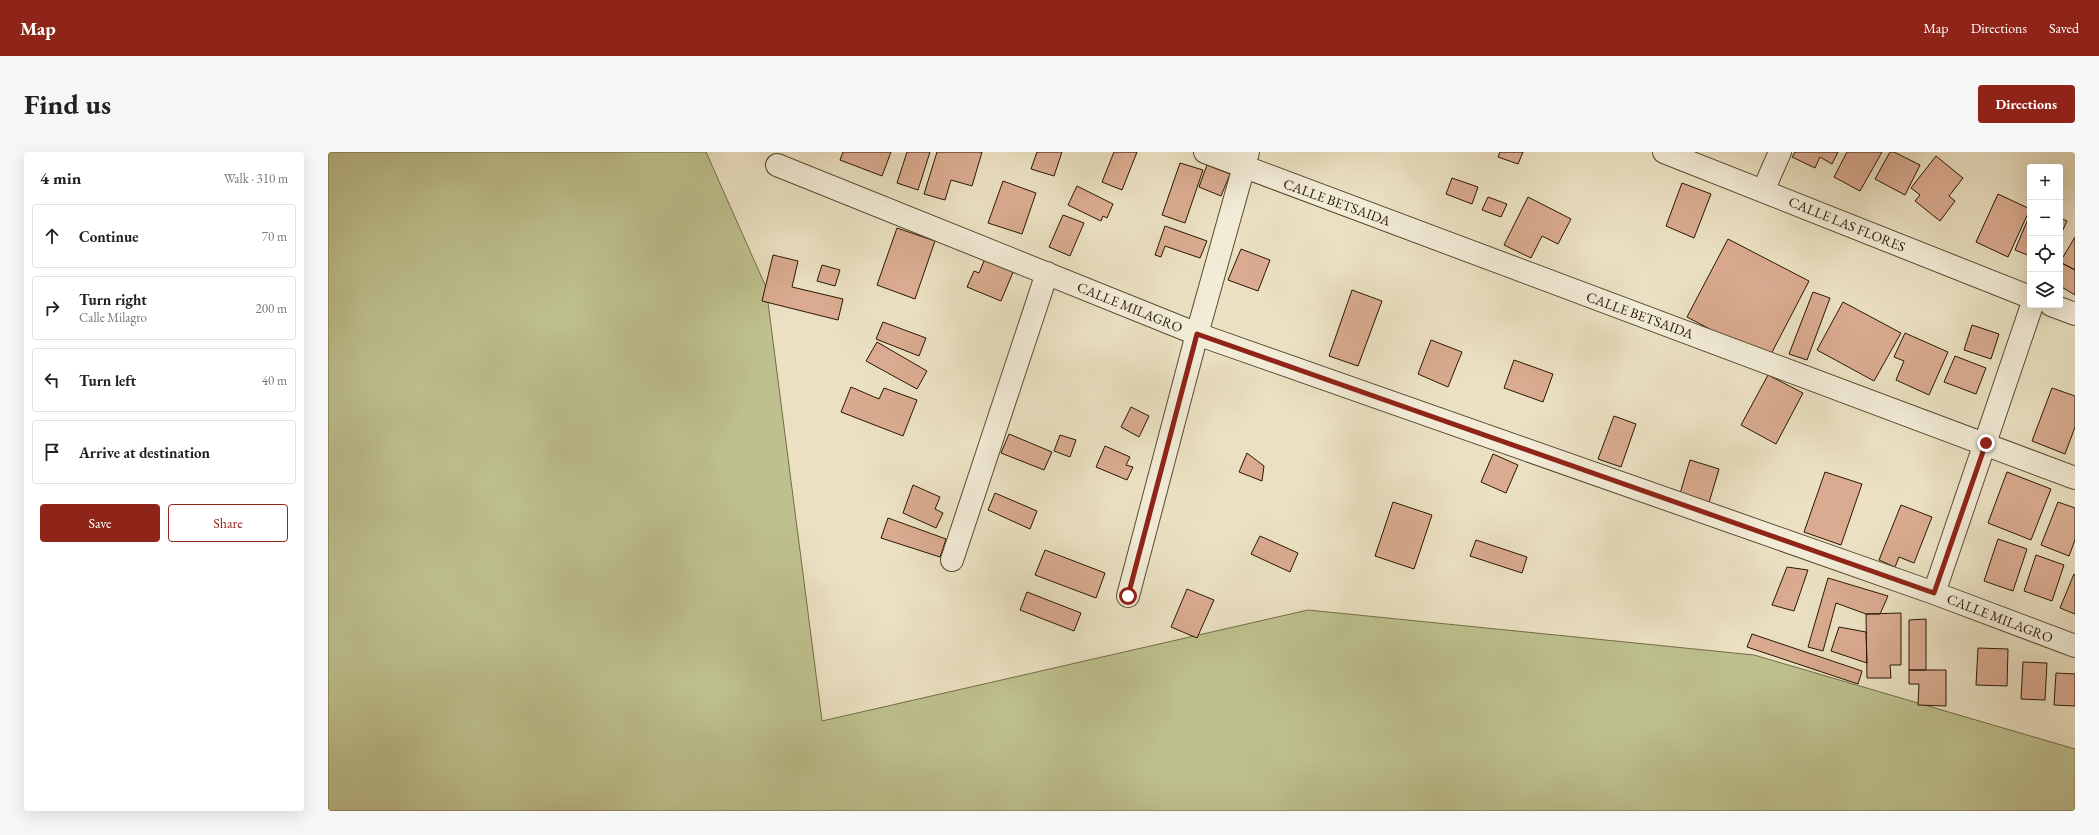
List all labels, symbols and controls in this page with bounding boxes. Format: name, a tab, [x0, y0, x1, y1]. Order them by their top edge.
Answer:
text: Map	[20, 16, 56, 41]
text: Map	[1923, 19, 1949, 37]
text: Directions	[1971, 19, 2027, 37]
text: Saved	[2049, 19, 2079, 37]
button: Directions	[1978, 85, 2075, 123]
text: Find us	[24, 86, 111, 122]
map controls	[2027, 164, 2063, 308]
button: +	[2027, 164, 2063, 200]
text: 4 min	[40, 167, 81, 189]
text: Walk · 310 m	[224, 170, 288, 187]
street label: CALLE BETSAIDA	[1281, 174, 1393, 230]
street label: CALLE LAS FLORES	[1786, 192, 1908, 256]
button: −	[2027, 200, 2063, 236]
icon: ahead	[41, 225, 63, 247]
text: Continue	[79, 227, 139, 246]
text: 70 m	[262, 228, 287, 245]
button: locate	[2027, 236, 2063, 272]
button: layers	[2027, 272, 2063, 308]
street label: CALLE MILAGRO	[1075, 278, 1186, 337]
street label: CALLE BETSAIDA	[1584, 287, 1696, 343]
text: Turn right	[79, 290, 147, 309]
icon: right	[41, 297, 63, 319]
text: 200 m	[256, 300, 287, 317]
text: Calle Milagro	[79, 309, 147, 326]
icon: left	[41, 369, 63, 391]
text: Turn left	[79, 371, 136, 390]
text: 40 m	[262, 372, 287, 389]
route end	[1977, 434, 1995, 452]
icon: arrive	[41, 441, 63, 463]
text: Arrive at destination	[79, 443, 210, 462]
button: Save	[40, 504, 160, 542]
button: Share	[168, 504, 288, 542]
route start	[1119, 587, 1137, 605]
street label: CALLE MILAGRO	[1944, 589, 2056, 647]

